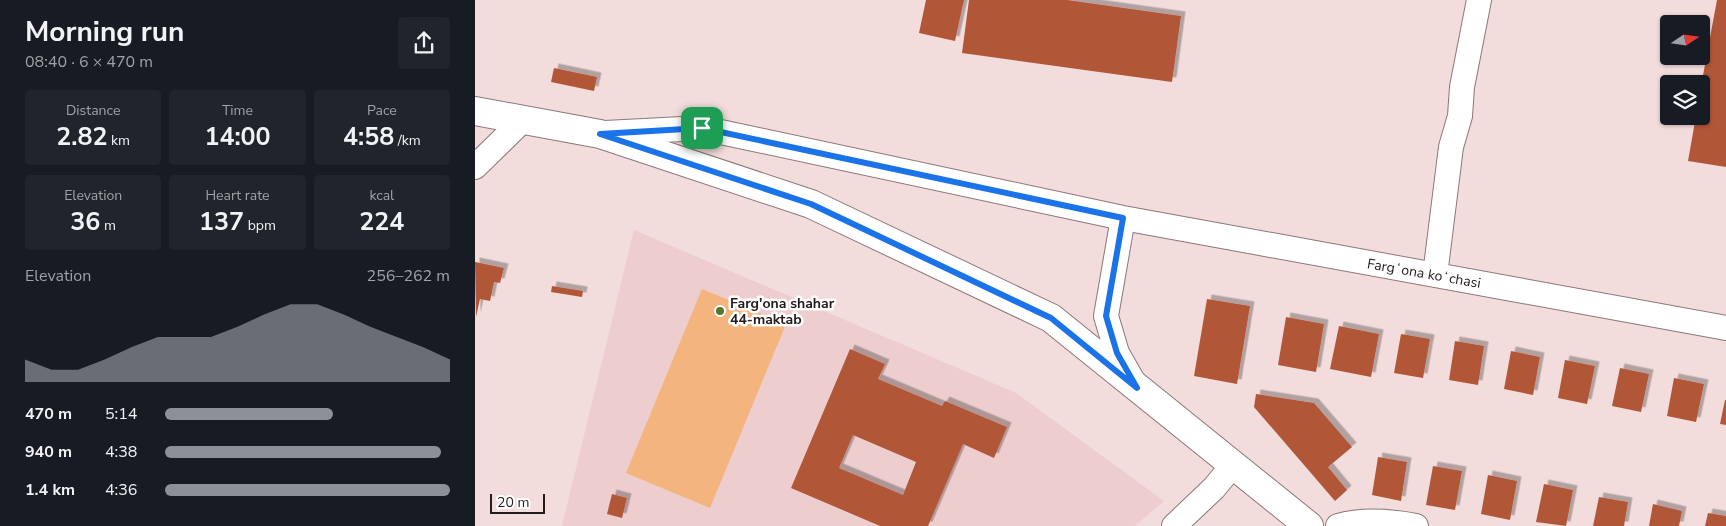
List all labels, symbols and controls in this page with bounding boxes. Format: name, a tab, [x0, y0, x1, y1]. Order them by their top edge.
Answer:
text: Morning run	[25, 13, 184, 51]
north arrow	[1660, 15, 1710, 65]
map controls	[1660, 15, 1710, 125]
button: share	[398, 17, 450, 69]
text: 08:40 · 6 × 470 m	[25, 51, 153, 73]
button: layers	[1660, 75, 1710, 125]
text: Distance	[66, 101, 120, 120]
text: Time	[222, 101, 253, 120]
text: Pace	[367, 101, 397, 120]
pin	[681, 107, 723, 149]
icon: arrive	[688, 114, 716, 142]
text: 2.82	[56, 120, 107, 154]
text: 14:00	[204, 120, 271, 154]
text: 4:58	[343, 120, 394, 154]
text: km	[107, 131, 130, 150]
text: /km	[394, 131, 421, 150]
text: Elevation	[64, 186, 122, 205]
text: Heart rate	[205, 186, 270, 205]
text: kcal	[369, 186, 394, 205]
text: 36	[70, 205, 100, 239]
text: 137	[199, 205, 244, 239]
text: 224	[359, 205, 404, 239]
text: m	[100, 216, 116, 235]
text: bpm	[244, 216, 276, 235]
street label: Fargʻona koʻchasi	[1366, 254, 1482, 293]
text: Elevation	[25, 265, 91, 287]
text: 256–262 m	[367, 265, 450, 287]
place label: Farg'ona shahar 44-maktab	[730, 294, 835, 329]
marker: Farg'ona shahar 44-maktab	[714, 305, 726, 317]
text: 470 m	[25, 403, 72, 425]
text: 5:14	[105, 403, 137, 425]
text: 940 m	[25, 441, 72, 463]
text: 4:38	[105, 441, 137, 463]
text: 1.4 km	[25, 479, 75, 501]
text: 4:36	[105, 479, 137, 501]
scale bar	[490, 491, 545, 514]
text: 20 m	[497, 493, 529, 512]

